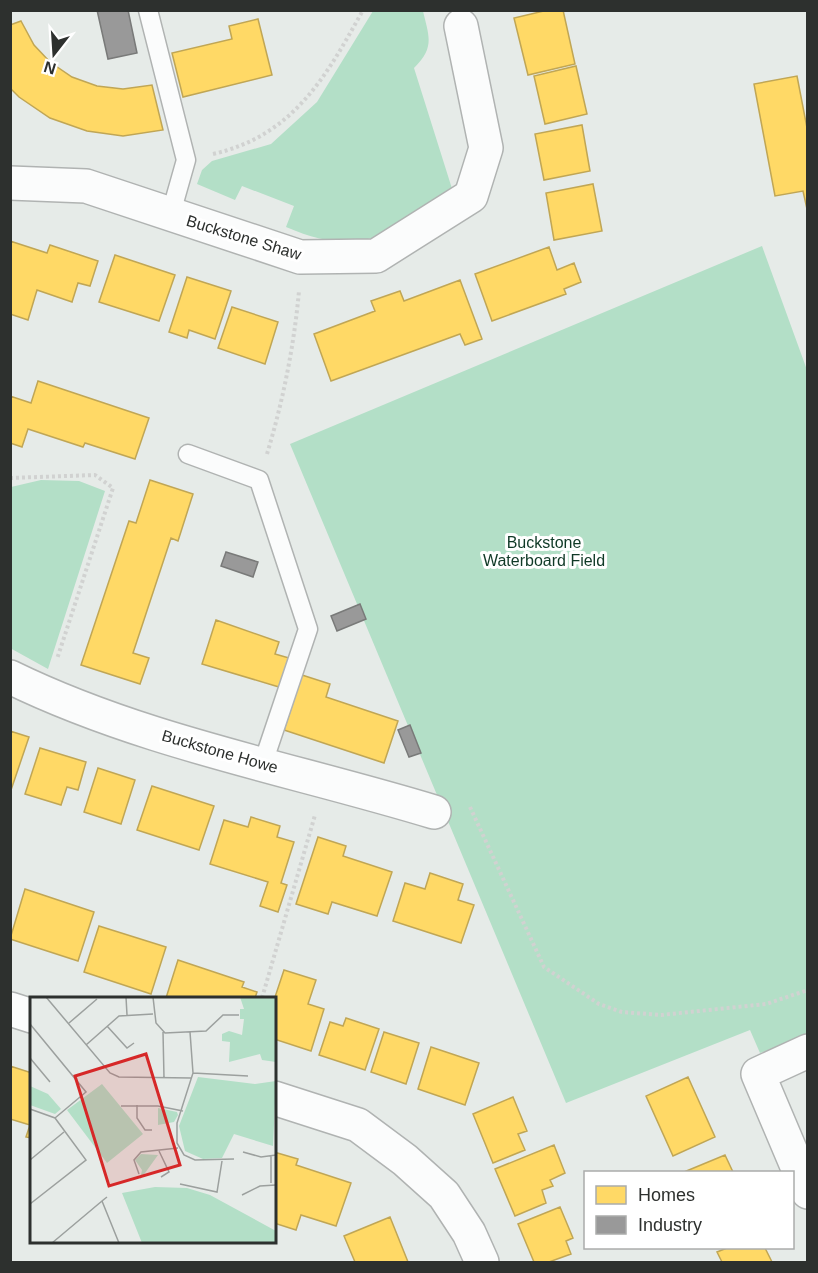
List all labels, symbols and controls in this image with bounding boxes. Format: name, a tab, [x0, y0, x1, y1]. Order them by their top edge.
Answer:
north arrow	[24, 24, 84, 84]
text: N	[42, 58, 58, 78]
street label: Buckstone Shaw	[184, 212, 304, 263]
park label: Buckstone Waterboard Field	[483, 534, 605, 569]
street label: Buckstone Howe	[160, 727, 280, 776]
inset map	[30, 997, 276, 1243]
legend	[584, 1171, 794, 1249]
text: Homes	[638, 1185, 695, 1205]
text: Industry	[638, 1215, 702, 1235]

